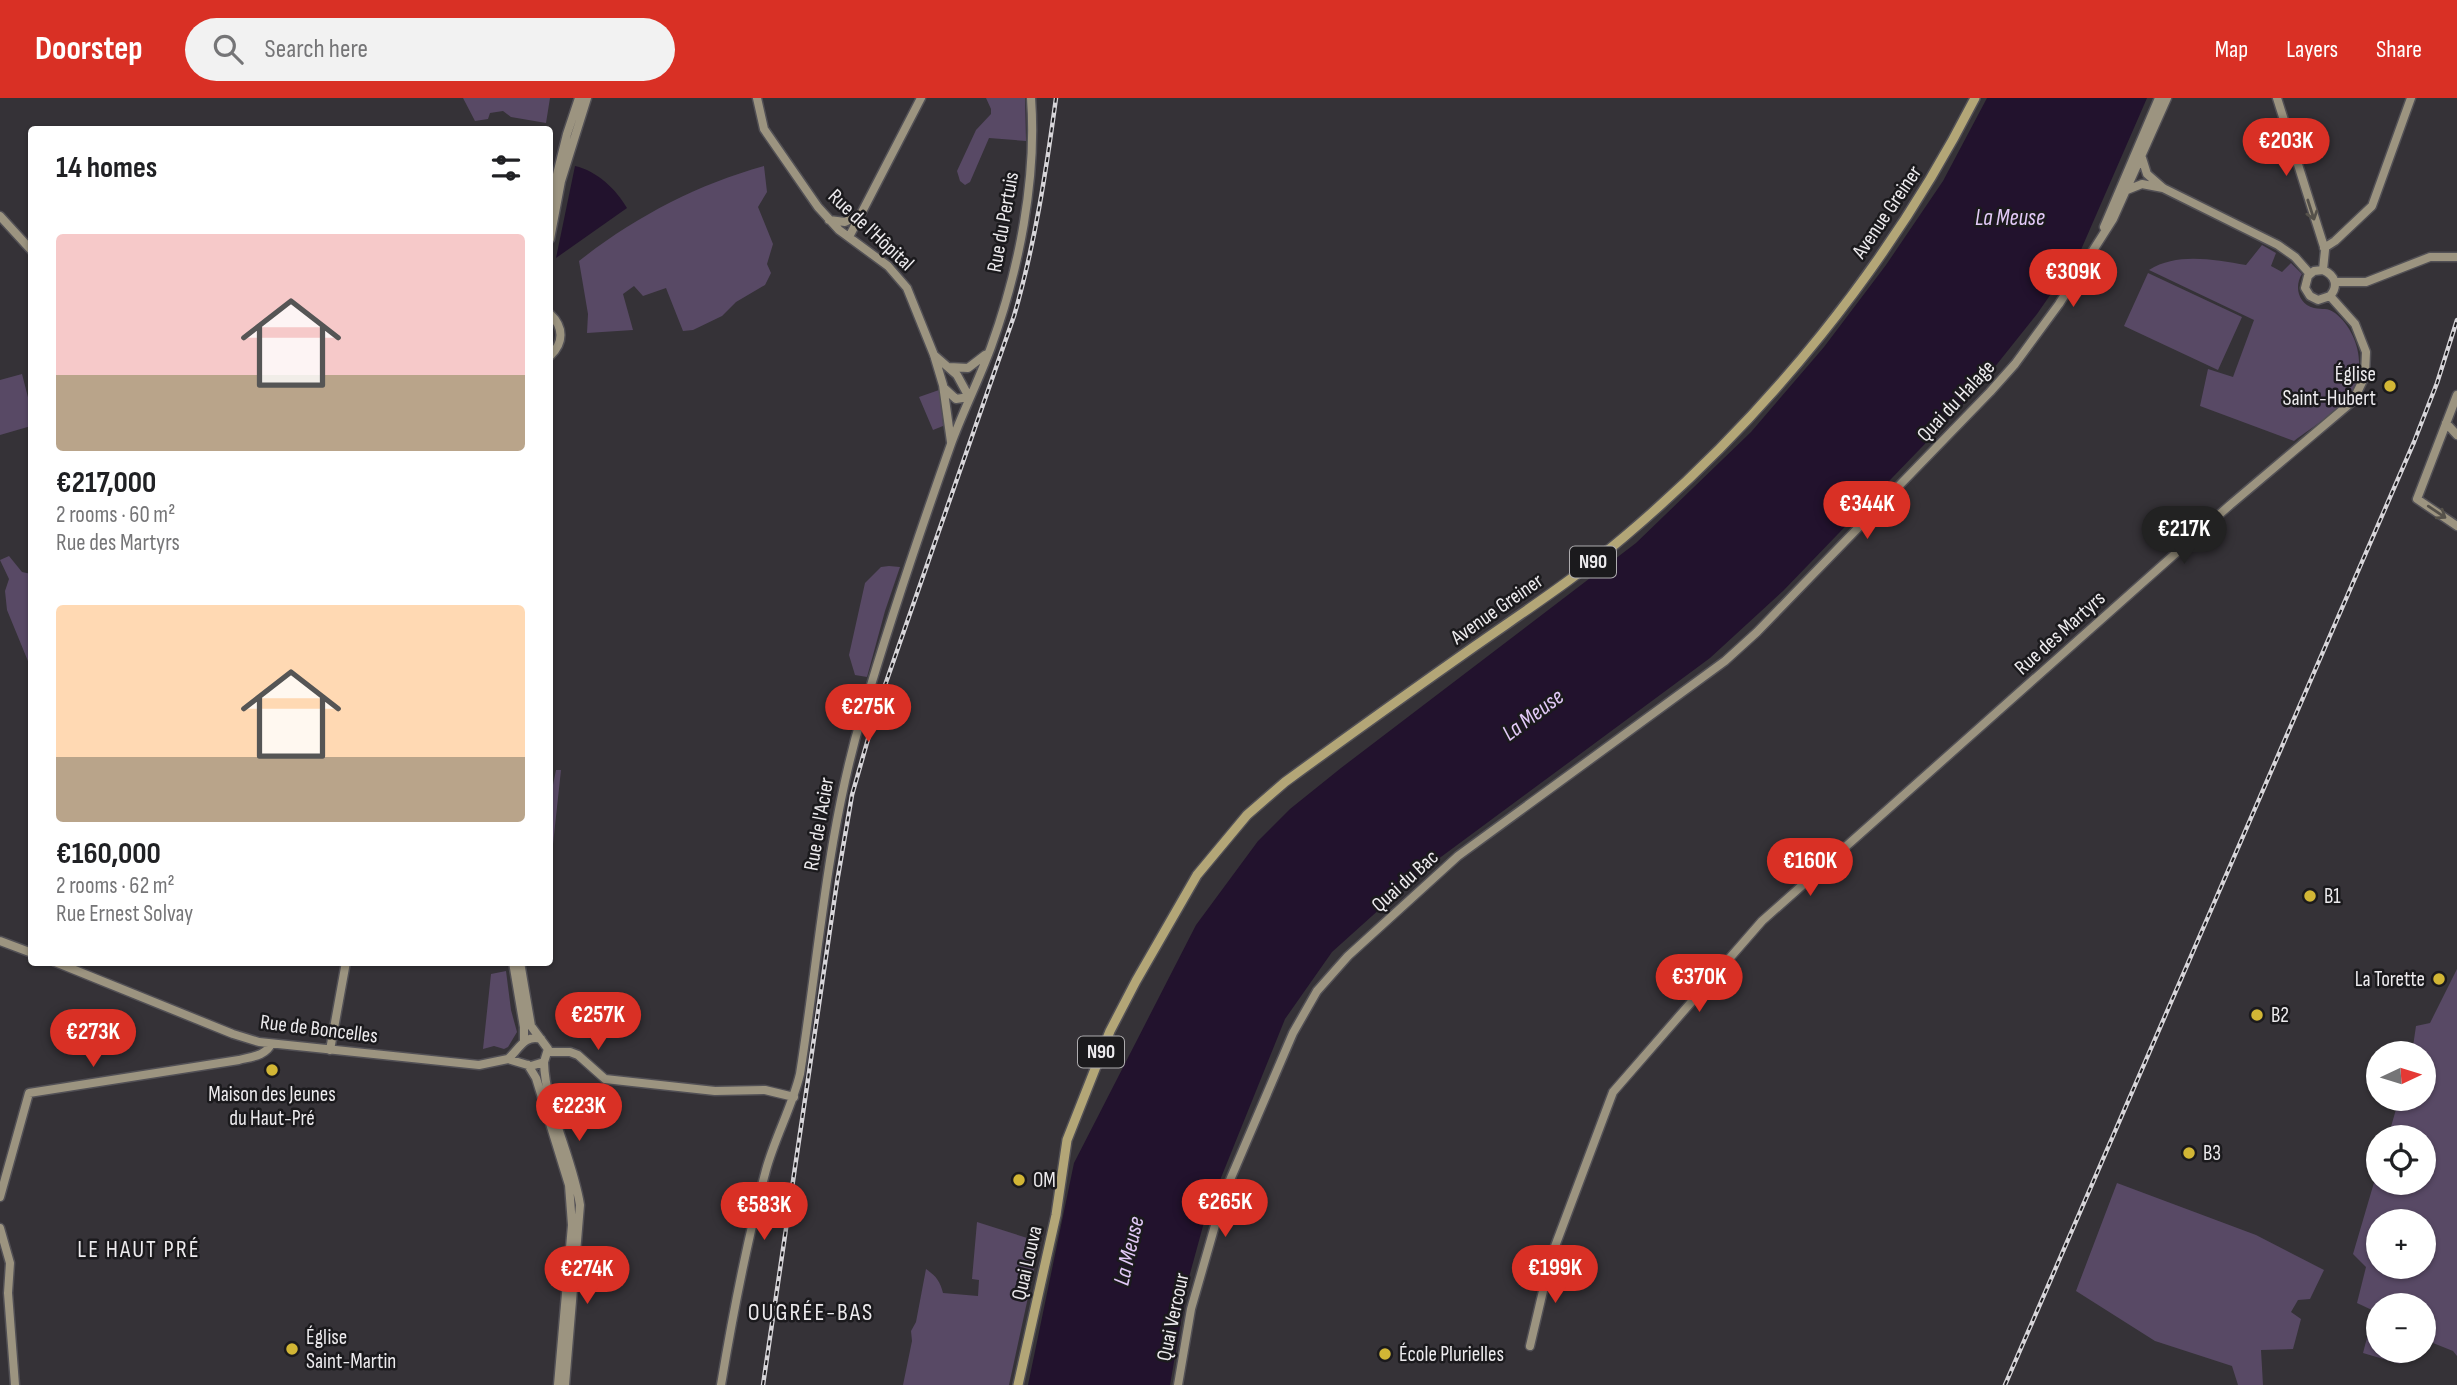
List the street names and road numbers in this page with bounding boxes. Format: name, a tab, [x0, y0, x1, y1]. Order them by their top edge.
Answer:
street label: Avenue Greiner	[1846, 161, 1927, 264]
street label: Rue du Pertuis	[982, 170, 1024, 274]
street label: Rue de l'Hôpital	[823, 184, 919, 276]
street label: Quai du Halage	[1912, 355, 2000, 447]
road number: N90	[1570, 547, 1616, 578]
street label: Avenue Greiner	[1445, 568, 1548, 650]
street label: Rue des Martyrs	[2010, 586, 2110, 680]
street label: Rue de l'Acier	[799, 776, 839, 872]
street label: Quai du Bac	[1366, 845, 1444, 917]
street label: Rue de Boncelles	[259, 1009, 379, 1049]
road number: N90	[1078, 1036, 1124, 1068]
street label: Quai Louva	[1006, 1223, 1048, 1303]
street label: Quai Vercour	[1151, 1271, 1195, 1363]

